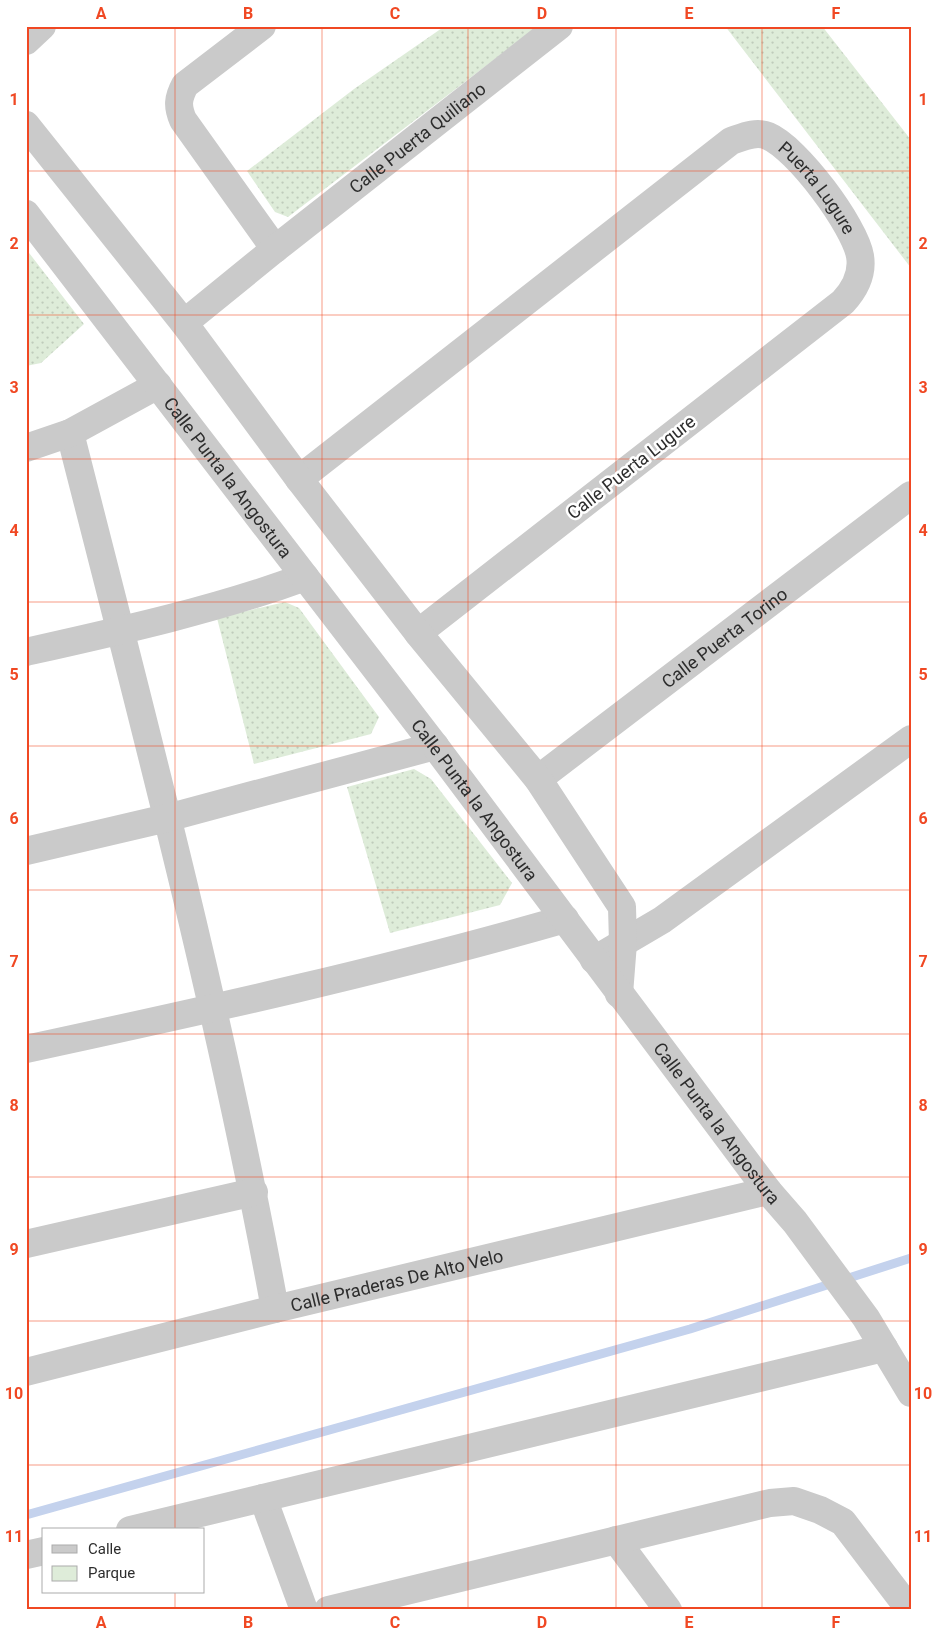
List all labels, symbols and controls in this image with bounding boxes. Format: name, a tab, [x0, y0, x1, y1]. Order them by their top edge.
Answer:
text: A	[96, 4, 107, 23]
text: B	[243, 4, 253, 23]
text: C	[390, 4, 400, 23]
text: D	[537, 4, 547, 23]
text: E	[685, 4, 694, 23]
text: F	[832, 4, 841, 23]
street label: Calle Puerta Quiliano	[345, 77, 489, 197]
text: 1	[9, 90, 19, 109]
text: 1	[918, 90, 928, 109]
street label: Puerta Lugure	[775, 137, 860, 237]
text: 2	[9, 234, 19, 253]
text: 2	[918, 234, 928, 253]
text: 3	[9, 378, 19, 397]
text: 3	[918, 378, 928, 397]
street label: Calle Punta la Angostura	[160, 393, 297, 562]
street label: Calle Puerta Lugure	[563, 411, 699, 523]
text: 4	[9, 521, 19, 540]
text: 4	[918, 521, 928, 540]
street label: Calle Puerta Torino	[657, 583, 791, 692]
text: 5	[9, 665, 19, 684]
text: 5	[918, 665, 928, 684]
street label: Calle Punta la Angostura	[407, 715, 543, 885]
text: 6	[9, 809, 19, 828]
text: 6	[918, 809, 928, 828]
text: 7	[9, 952, 19, 971]
text: 7	[918, 952, 928, 971]
street label: Calle Punta la Angostura	[650, 1038, 785, 1208]
text: 8	[9, 1096, 19, 1115]
text: 8	[918, 1096, 928, 1115]
text: 9	[9, 1240, 19, 1259]
text: 9	[918, 1240, 928, 1259]
street label: Calle Praderas De Alto Velo	[288, 1244, 505, 1315]
text: 10	[5, 1384, 23, 1403]
text: 10	[914, 1384, 932, 1403]
text: 11	[5, 1527, 23, 1546]
text: 11	[914, 1527, 932, 1546]
legend	[42, 1528, 205, 1594]
text: Calle	[88, 1540, 121, 1558]
text: Parque	[88, 1564, 135, 1582]
text: A	[96, 1613, 107, 1632]
text: B	[243, 1613, 253, 1632]
text: C	[390, 1613, 400, 1632]
text: D	[537, 1613, 547, 1632]
text: E	[685, 1613, 694, 1632]
text: F	[832, 1613, 841, 1632]

